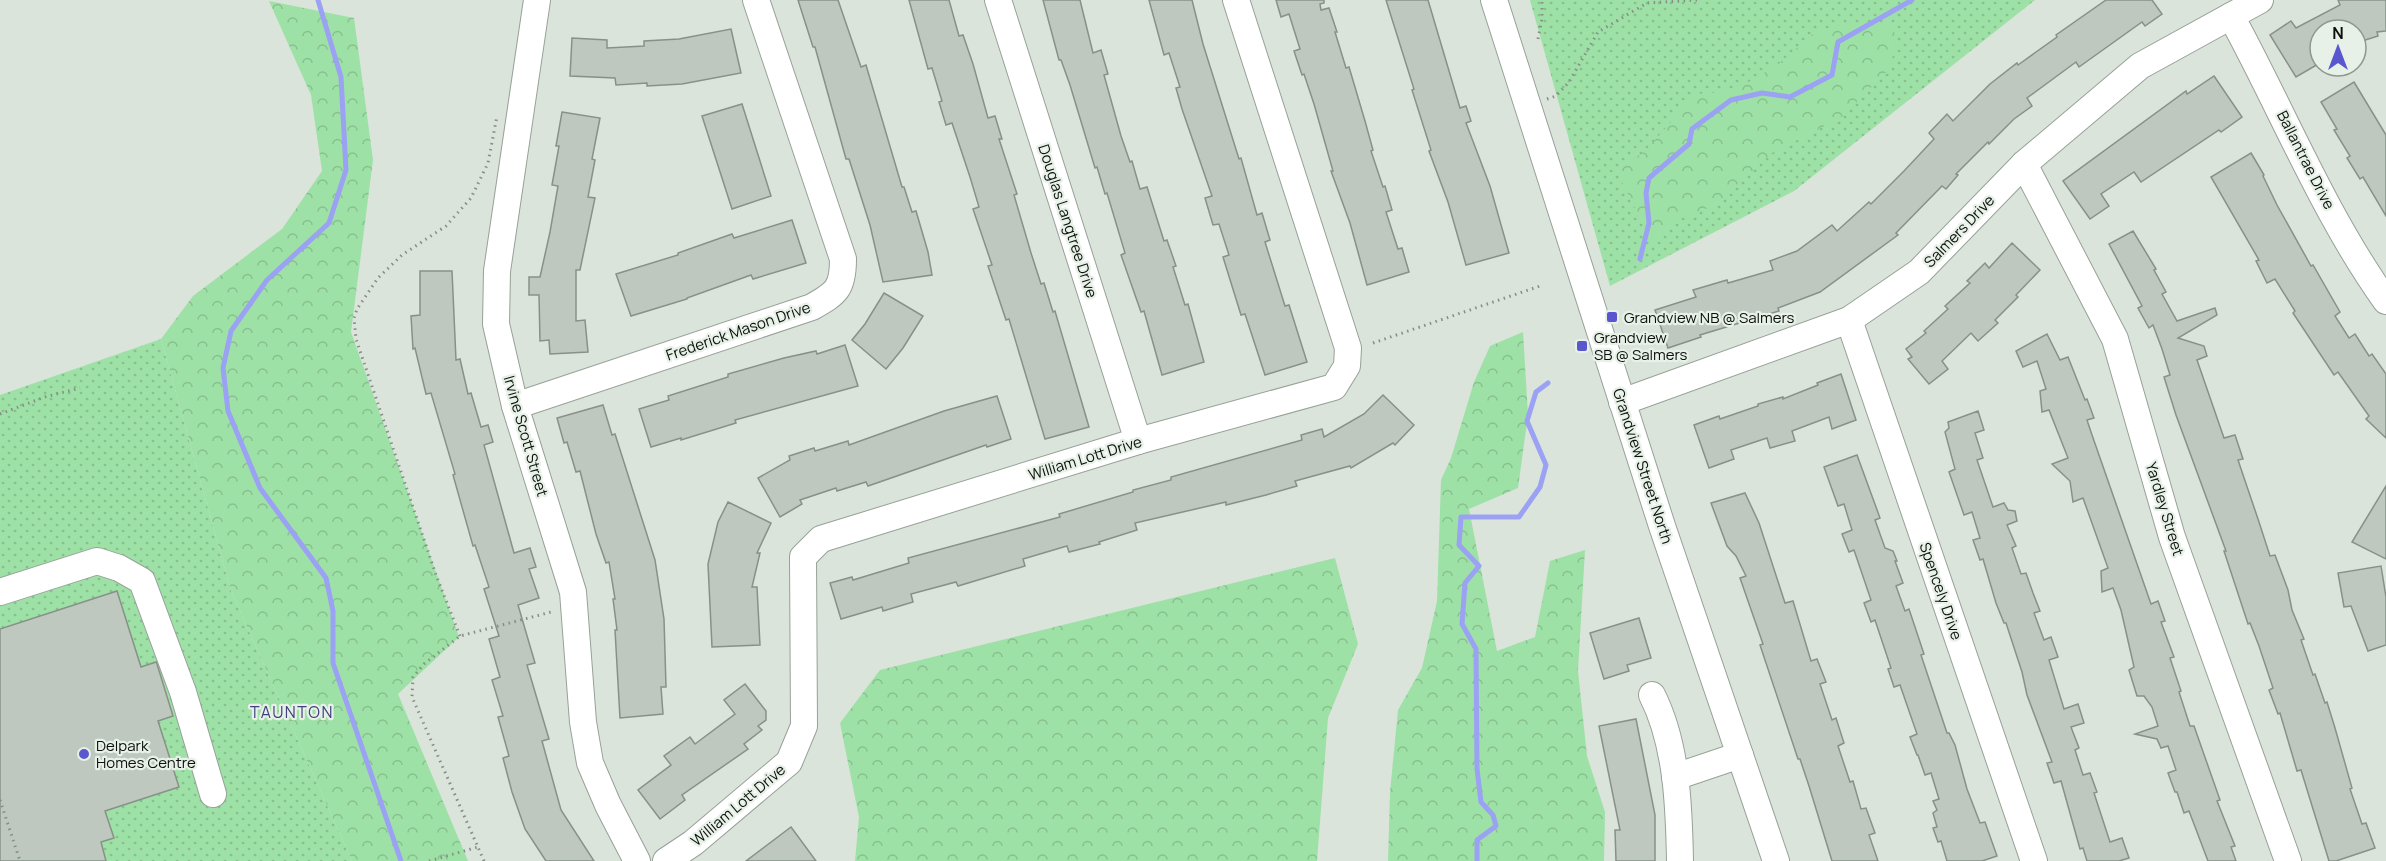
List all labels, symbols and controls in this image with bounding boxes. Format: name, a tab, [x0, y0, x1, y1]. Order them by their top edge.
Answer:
north arrow	[2308, 18, 2368, 78]
text: N	[2332, 22, 2344, 44]
street label: Ballantrae Drive	[2272, 107, 2340, 213]
street label: Douglas Langtree Drive	[1033, 142, 1103, 301]
street label: Salmers Drive	[1919, 190, 1999, 272]
street label: Frederick Mason Drive	[663, 296, 813, 366]
place label: Grandview NB @ Salmers	[1624, 307, 1795, 328]
marker: Grandview NB @ Salmers	[1605, 310, 1619, 324]
place label: Grandview SB @ Salmers	[1594, 327, 1688, 365]
marker: Grandview SB @ Salmers	[1575, 339, 1589, 353]
street label: Irvine Scott Street	[499, 373, 553, 499]
street label: Grandview Street North	[1608, 386, 1678, 547]
street label: William Lott Drive	[1026, 431, 1144, 485]
street label: Yardley Street	[2141, 460, 2189, 558]
street label: Spencely Drive	[1914, 539, 1968, 643]
district label: TAUNTON	[250, 701, 334, 723]
place label: Delpark Homes Centre	[96, 735, 196, 773]
marker: Delpark Homes Centre	[77, 747, 91, 761]
street label: William Lott Drive	[686, 759, 790, 851]

